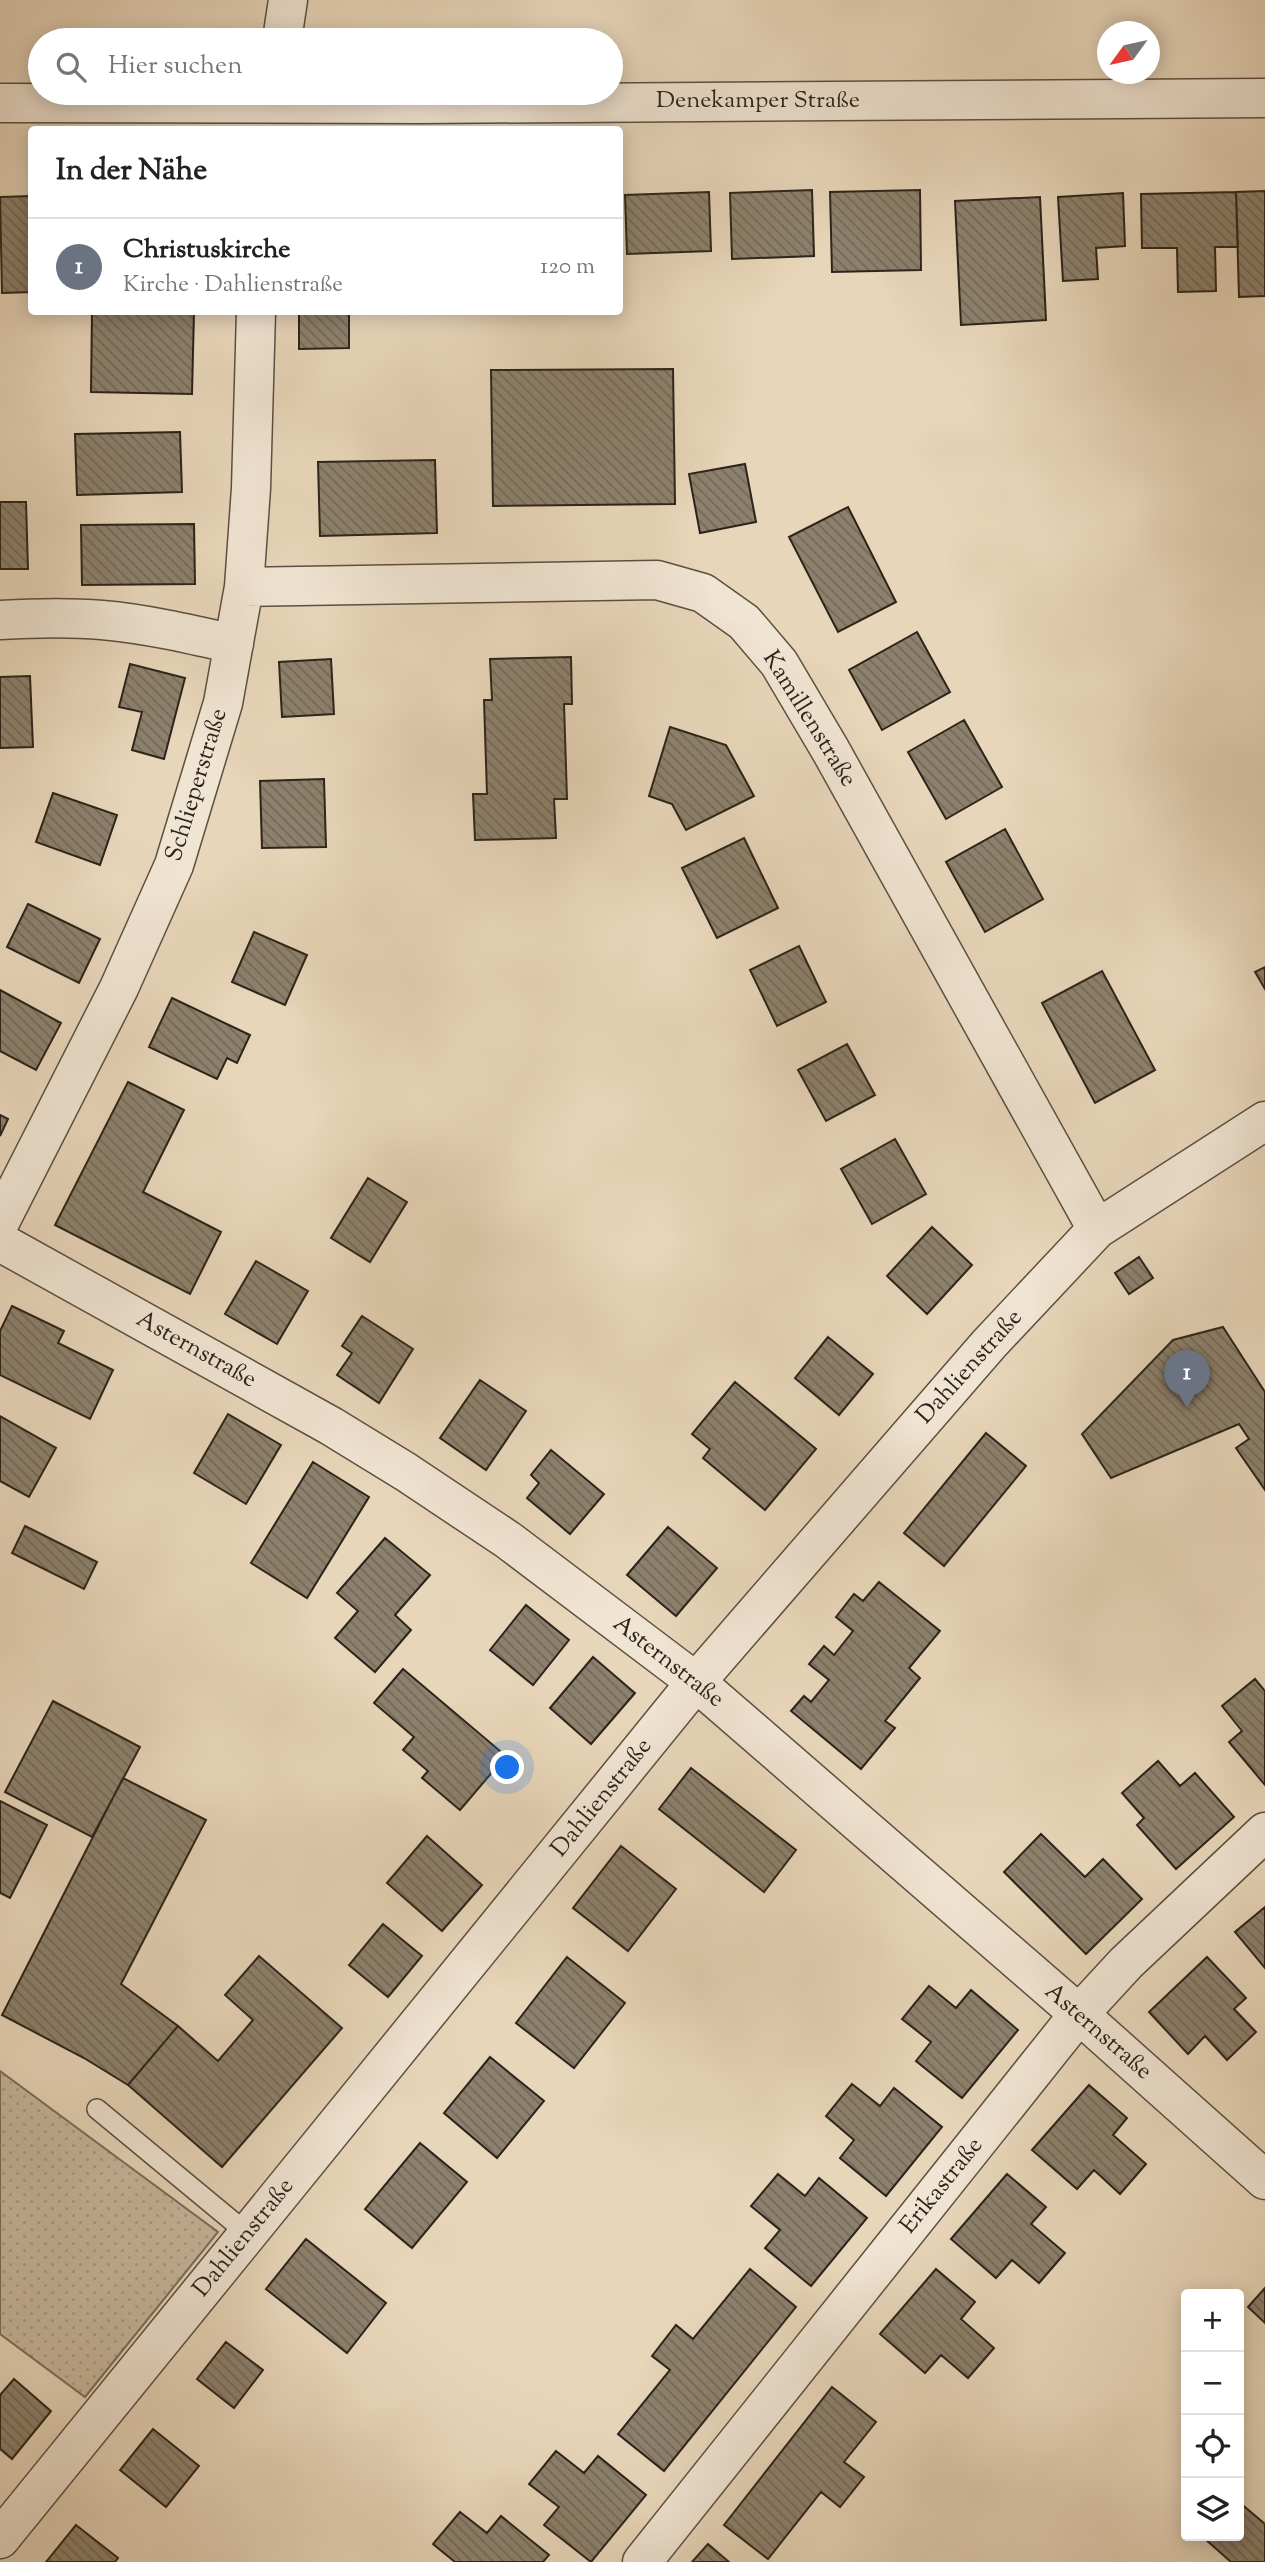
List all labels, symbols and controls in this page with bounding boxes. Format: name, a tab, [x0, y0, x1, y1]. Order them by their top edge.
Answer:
north arrow	[1097, 21, 1160, 84]
search box	[28, 28, 623, 105]
icon: search	[52, 48, 90, 86]
text: Hier suchen	[108, 48, 243, 85]
street label: Denekamper Straße	[656, 84, 860, 118]
text: In der Nähe	[56, 150, 207, 193]
text: Christuskirche	[123, 232, 290, 269]
text: 1	[75, 251, 83, 284]
text: 120 m	[540, 251, 595, 284]
text: Kirche · Dahlienstraße	[123, 269, 343, 302]
street label: Kamillenstraße	[753, 644, 865, 794]
street label: Schlieperstraße	[158, 704, 236, 866]
street label: Dahlienstraße	[909, 1302, 1031, 1432]
street label: Asternstraße	[130, 1303, 262, 1397]
pin: 1	[1164, 1350, 1210, 1408]
street label: Asternstraße	[605, 1608, 731, 1716]
street label: Dahlienstraße	[543, 1731, 661, 1865]
your location	[490, 1750, 524, 1784]
street label: Asternstraße	[1037, 1976, 1159, 2088]
street label: Erikastraße	[892, 2130, 992, 2242]
street label: Dahlienstraße	[185, 2171, 303, 2305]
map controls	[1181, 2289, 1244, 2541]
button: +	[1181, 2289, 1244, 2352]
button: −	[1181, 2352, 1244, 2415]
button: locate	[1181, 2415, 1244, 2478]
button: layers	[1181, 2478, 1244, 2541]

